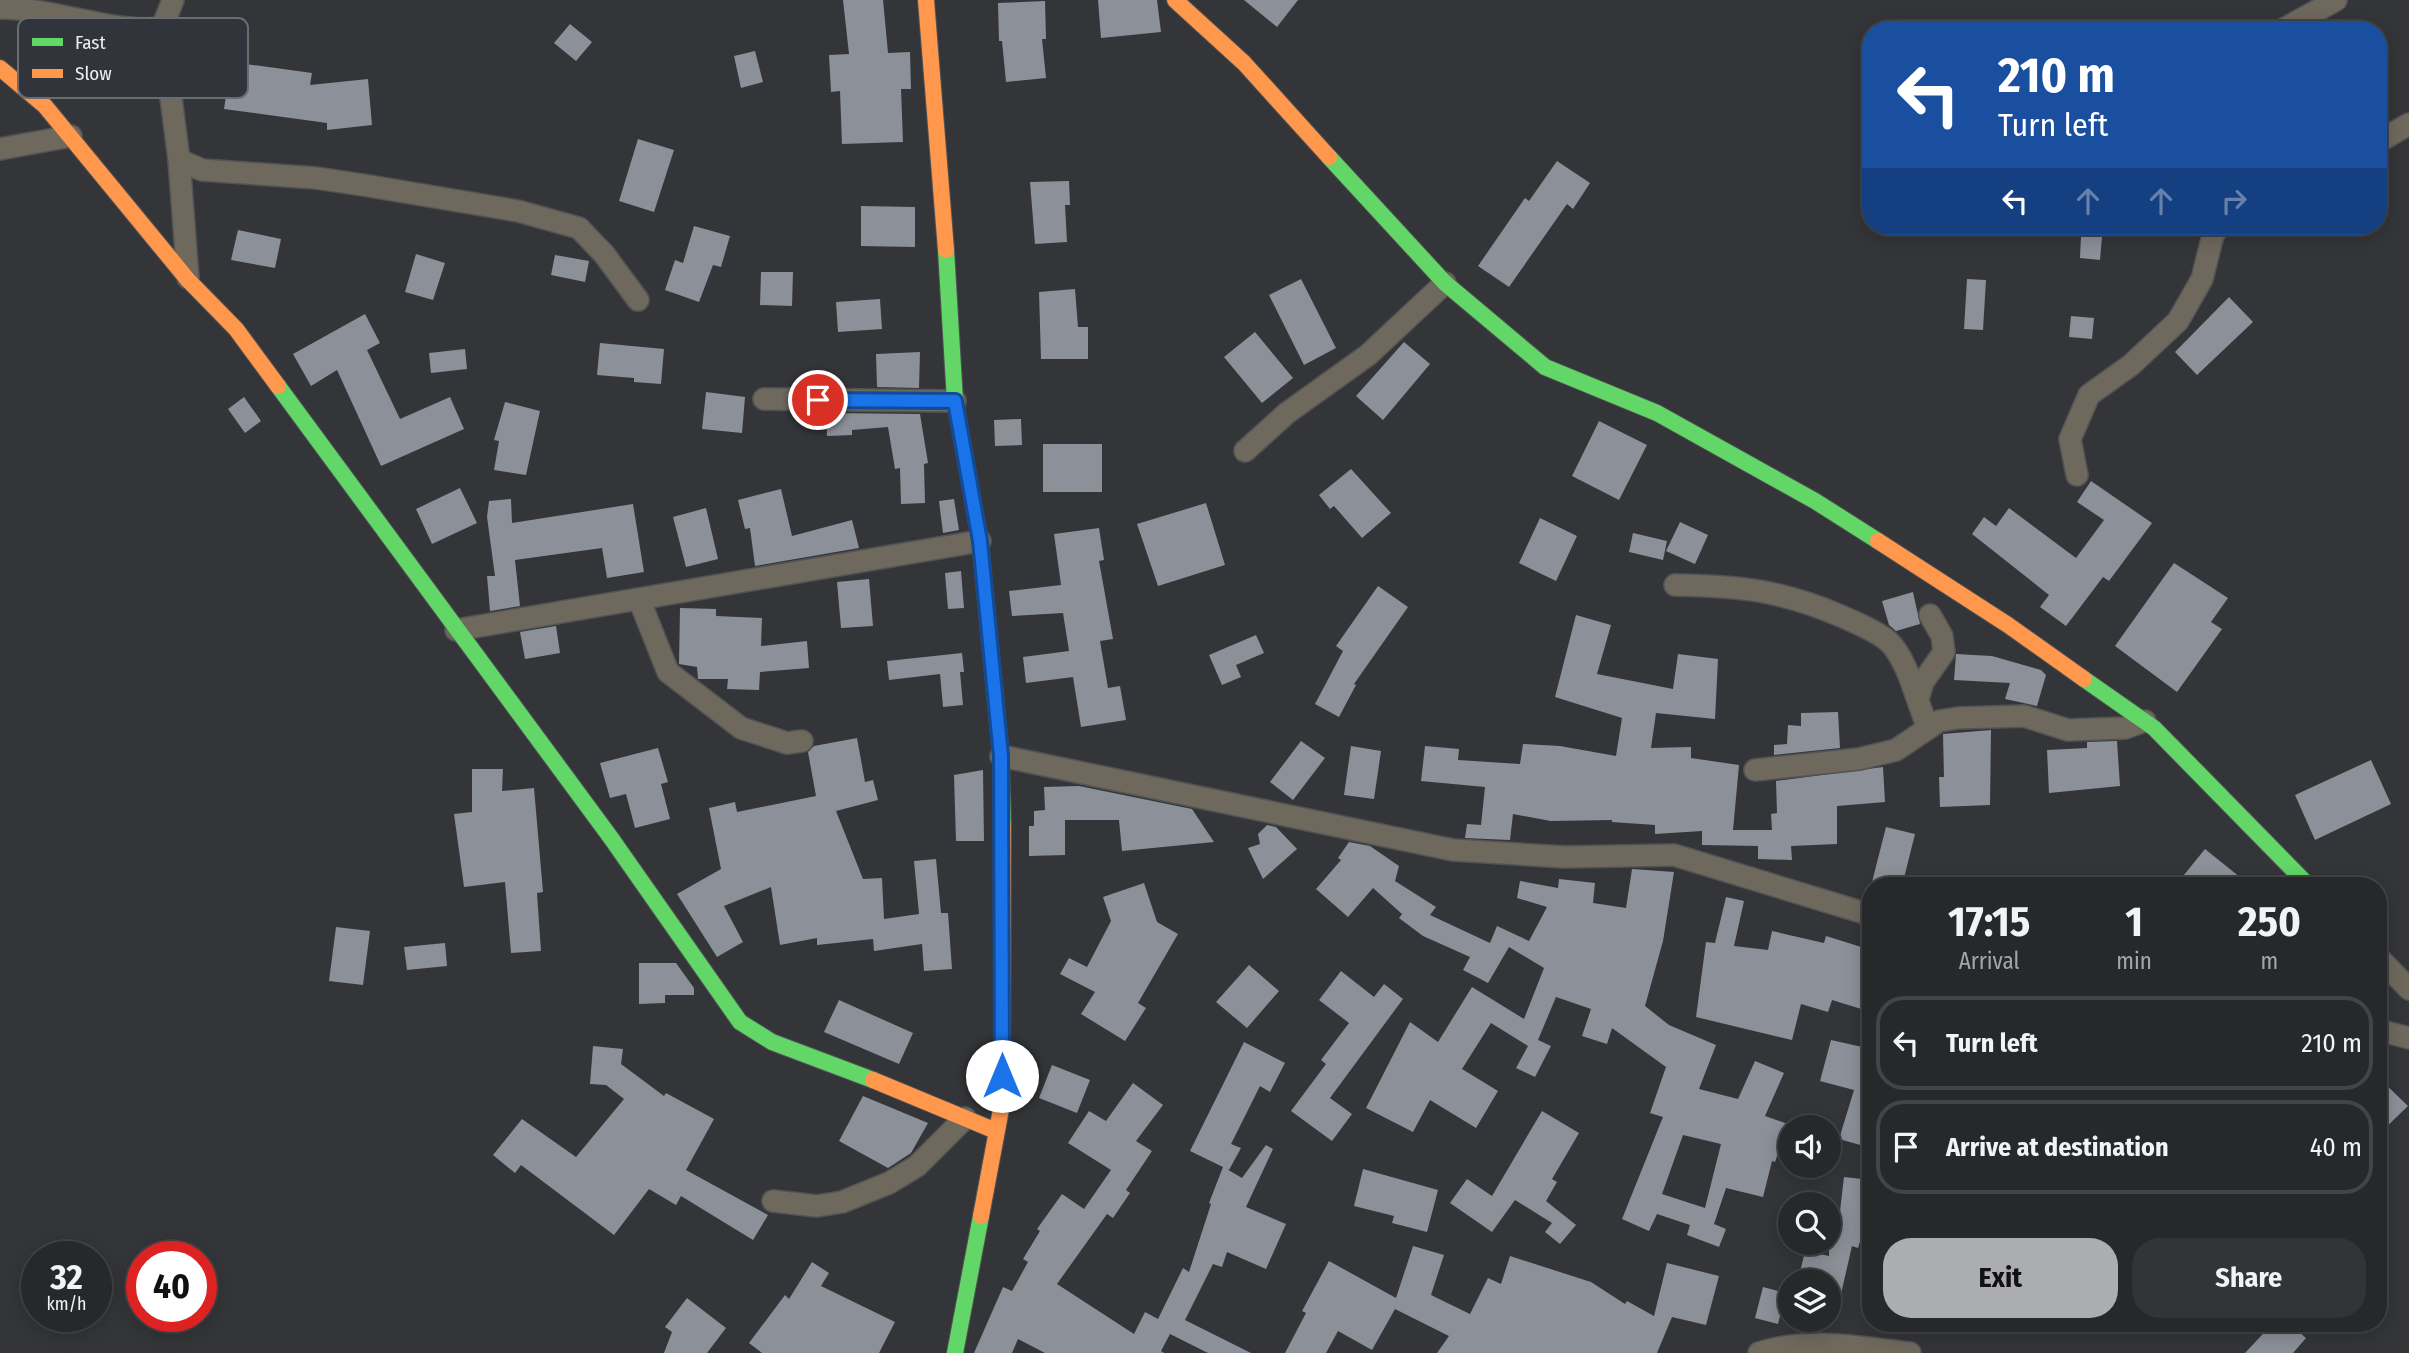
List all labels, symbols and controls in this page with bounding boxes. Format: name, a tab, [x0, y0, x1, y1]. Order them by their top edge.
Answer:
legend	[18, 18, 248, 98]
text: Fast	[75, 31, 106, 54]
text: 210 m	[1998, 46, 2115, 105]
icon: left	[1883, 49, 1974, 140]
text: Slow	[75, 62, 112, 85]
text: Turn left	[1998, 106, 2108, 144]
icon: left	[1996, 182, 2034, 220]
icon: ahead	[2069, 182, 2107, 220]
icon: ahead	[2142, 182, 2180, 220]
icon: right	[2215, 182, 2253, 220]
pin	[788, 370, 848, 430]
icon: arrive	[799, 381, 837, 419]
text: 17:15	[1948, 897, 2030, 947]
text: 1	[2125, 897, 2143, 947]
text: 250	[2238, 897, 2301, 947]
text: Arrival	[1959, 947, 2020, 975]
text: min	[2116, 947, 2152, 975]
text: m	[2261, 947, 2278, 975]
icon: left	[1887, 1024, 1925, 1062]
text: Turn left	[1946, 1028, 2038, 1059]
text: 210 m	[2301, 1028, 2362, 1059]
position arrow	[965, 1039, 1039, 1113]
map controls	[1778, 1115, 1841, 1332]
button: sound	[1778, 1115, 1841, 1178]
icon: arrive	[1887, 1128, 1925, 1166]
text: Arrive at destination	[1946, 1132, 2169, 1163]
text: 40 m	[2310, 1132, 2362, 1163]
button: search	[1778, 1192, 1841, 1255]
button: Exit	[1883, 1238, 2118, 1318]
button: Share	[2132, 1238, 2366, 1318]
speed limit sign: 40	[126, 1241, 217, 1332]
text: 32	[50, 1256, 83, 1298]
button: layers	[1778, 1269, 1841, 1332]
text: km/h	[46, 1293, 87, 1315]

